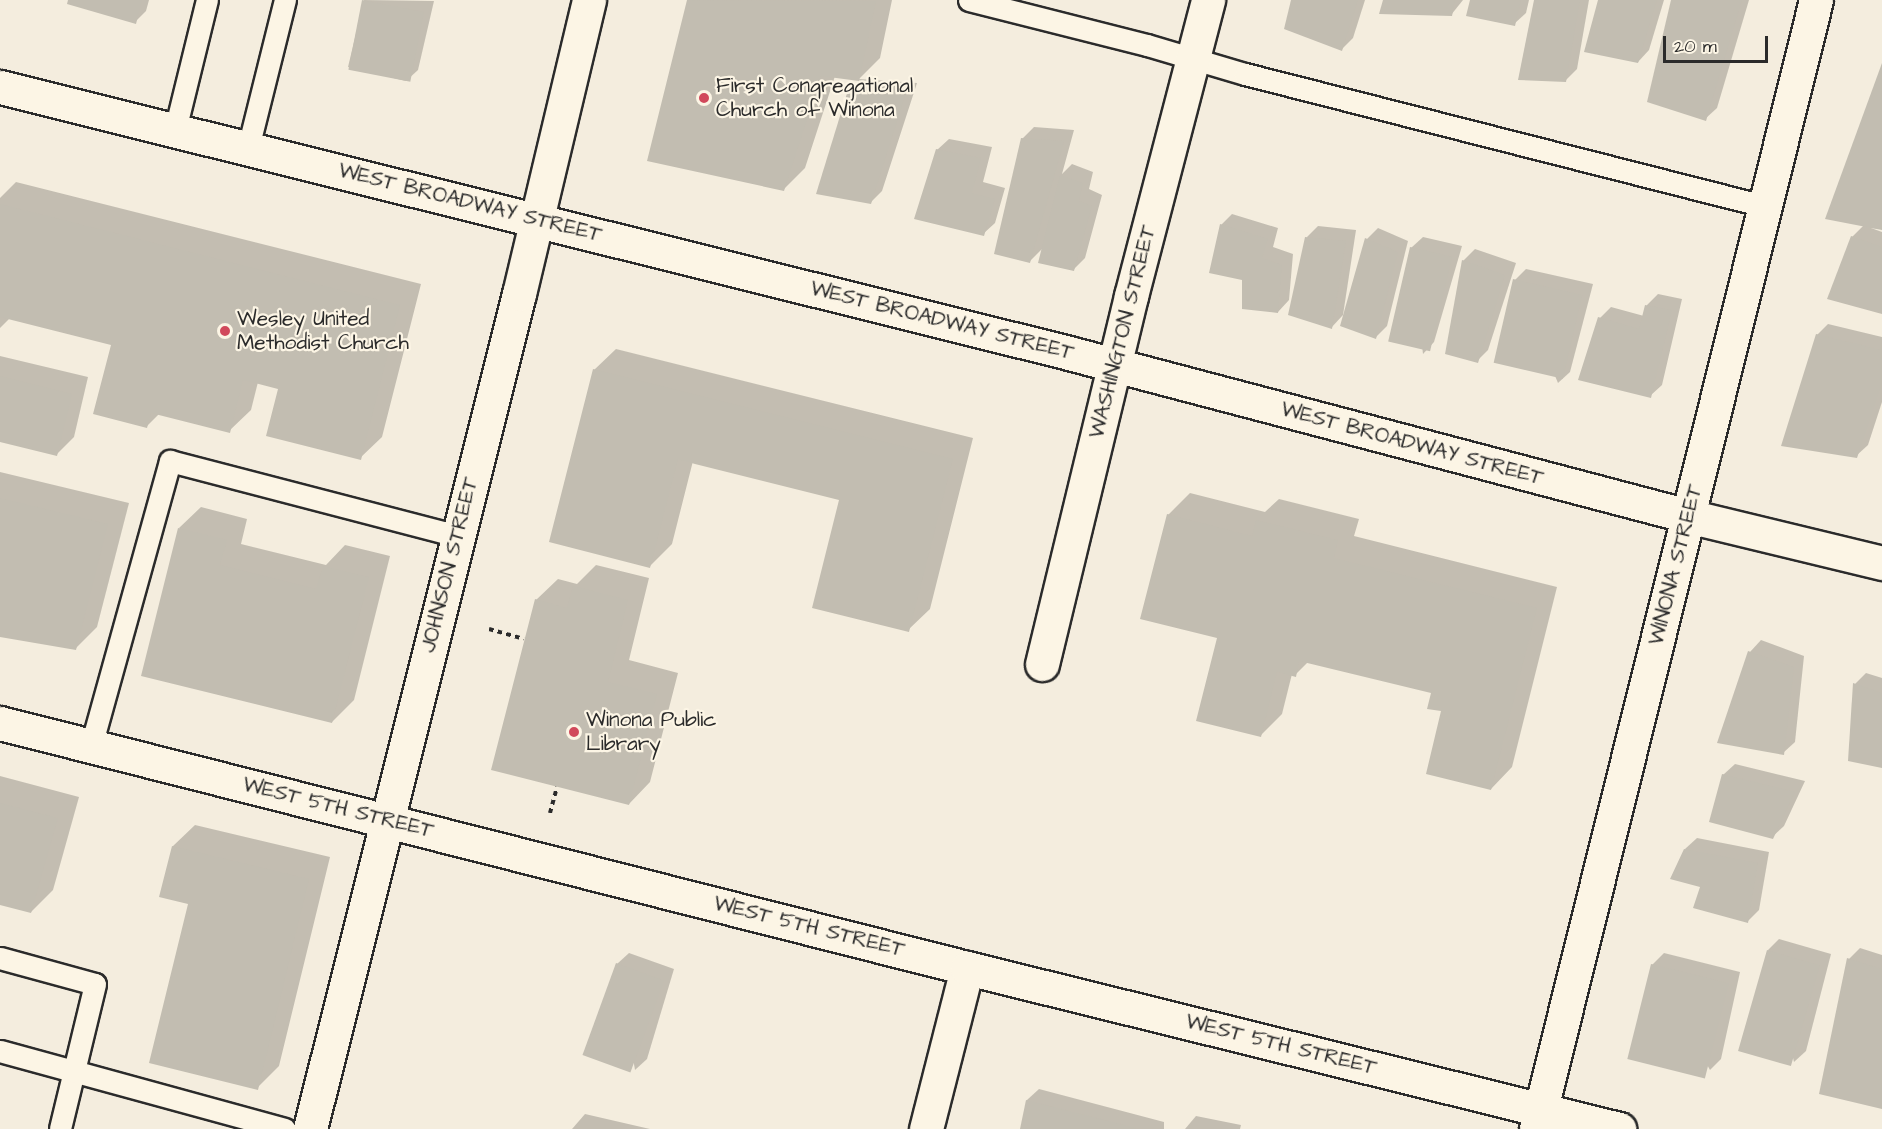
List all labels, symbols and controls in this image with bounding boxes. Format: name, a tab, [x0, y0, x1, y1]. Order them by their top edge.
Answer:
scale bar	[1666, 24, 1771, 62]
text: 20 m	[1674, 34, 1717, 59]
place label: First Congregational Church of Winona	[716, 73, 913, 123]
marker: First Congregational Church of Winona	[697, 91, 711, 105]
street label: WEST BROADWAY STREET	[336, 158, 604, 248]
street label: WASHINGTON STREET	[1084, 223, 1162, 441]
street label: WEST BROADWAY STREET	[808, 276, 1076, 366]
place label: Wesley United Methodist Church	[237, 306, 409, 356]
marker: Wesley United Methodist Church	[218, 324, 232, 338]
street label: WEST BROADWAY STREET	[1278, 397, 1546, 491]
street label: JOHNSON STREET	[416, 475, 484, 655]
street label: WINONA STREET	[1644, 482, 1708, 648]
place label: Winona Public Library	[586, 707, 716, 757]
marker: Winona Public Library	[567, 725, 581, 739]
street label: WEST 5TH STREET	[240, 772, 436, 844]
street label: WEST 5TH STREET	[711, 891, 907, 963]
street label: WEST 5TH STREET	[1183, 1009, 1379, 1081]

